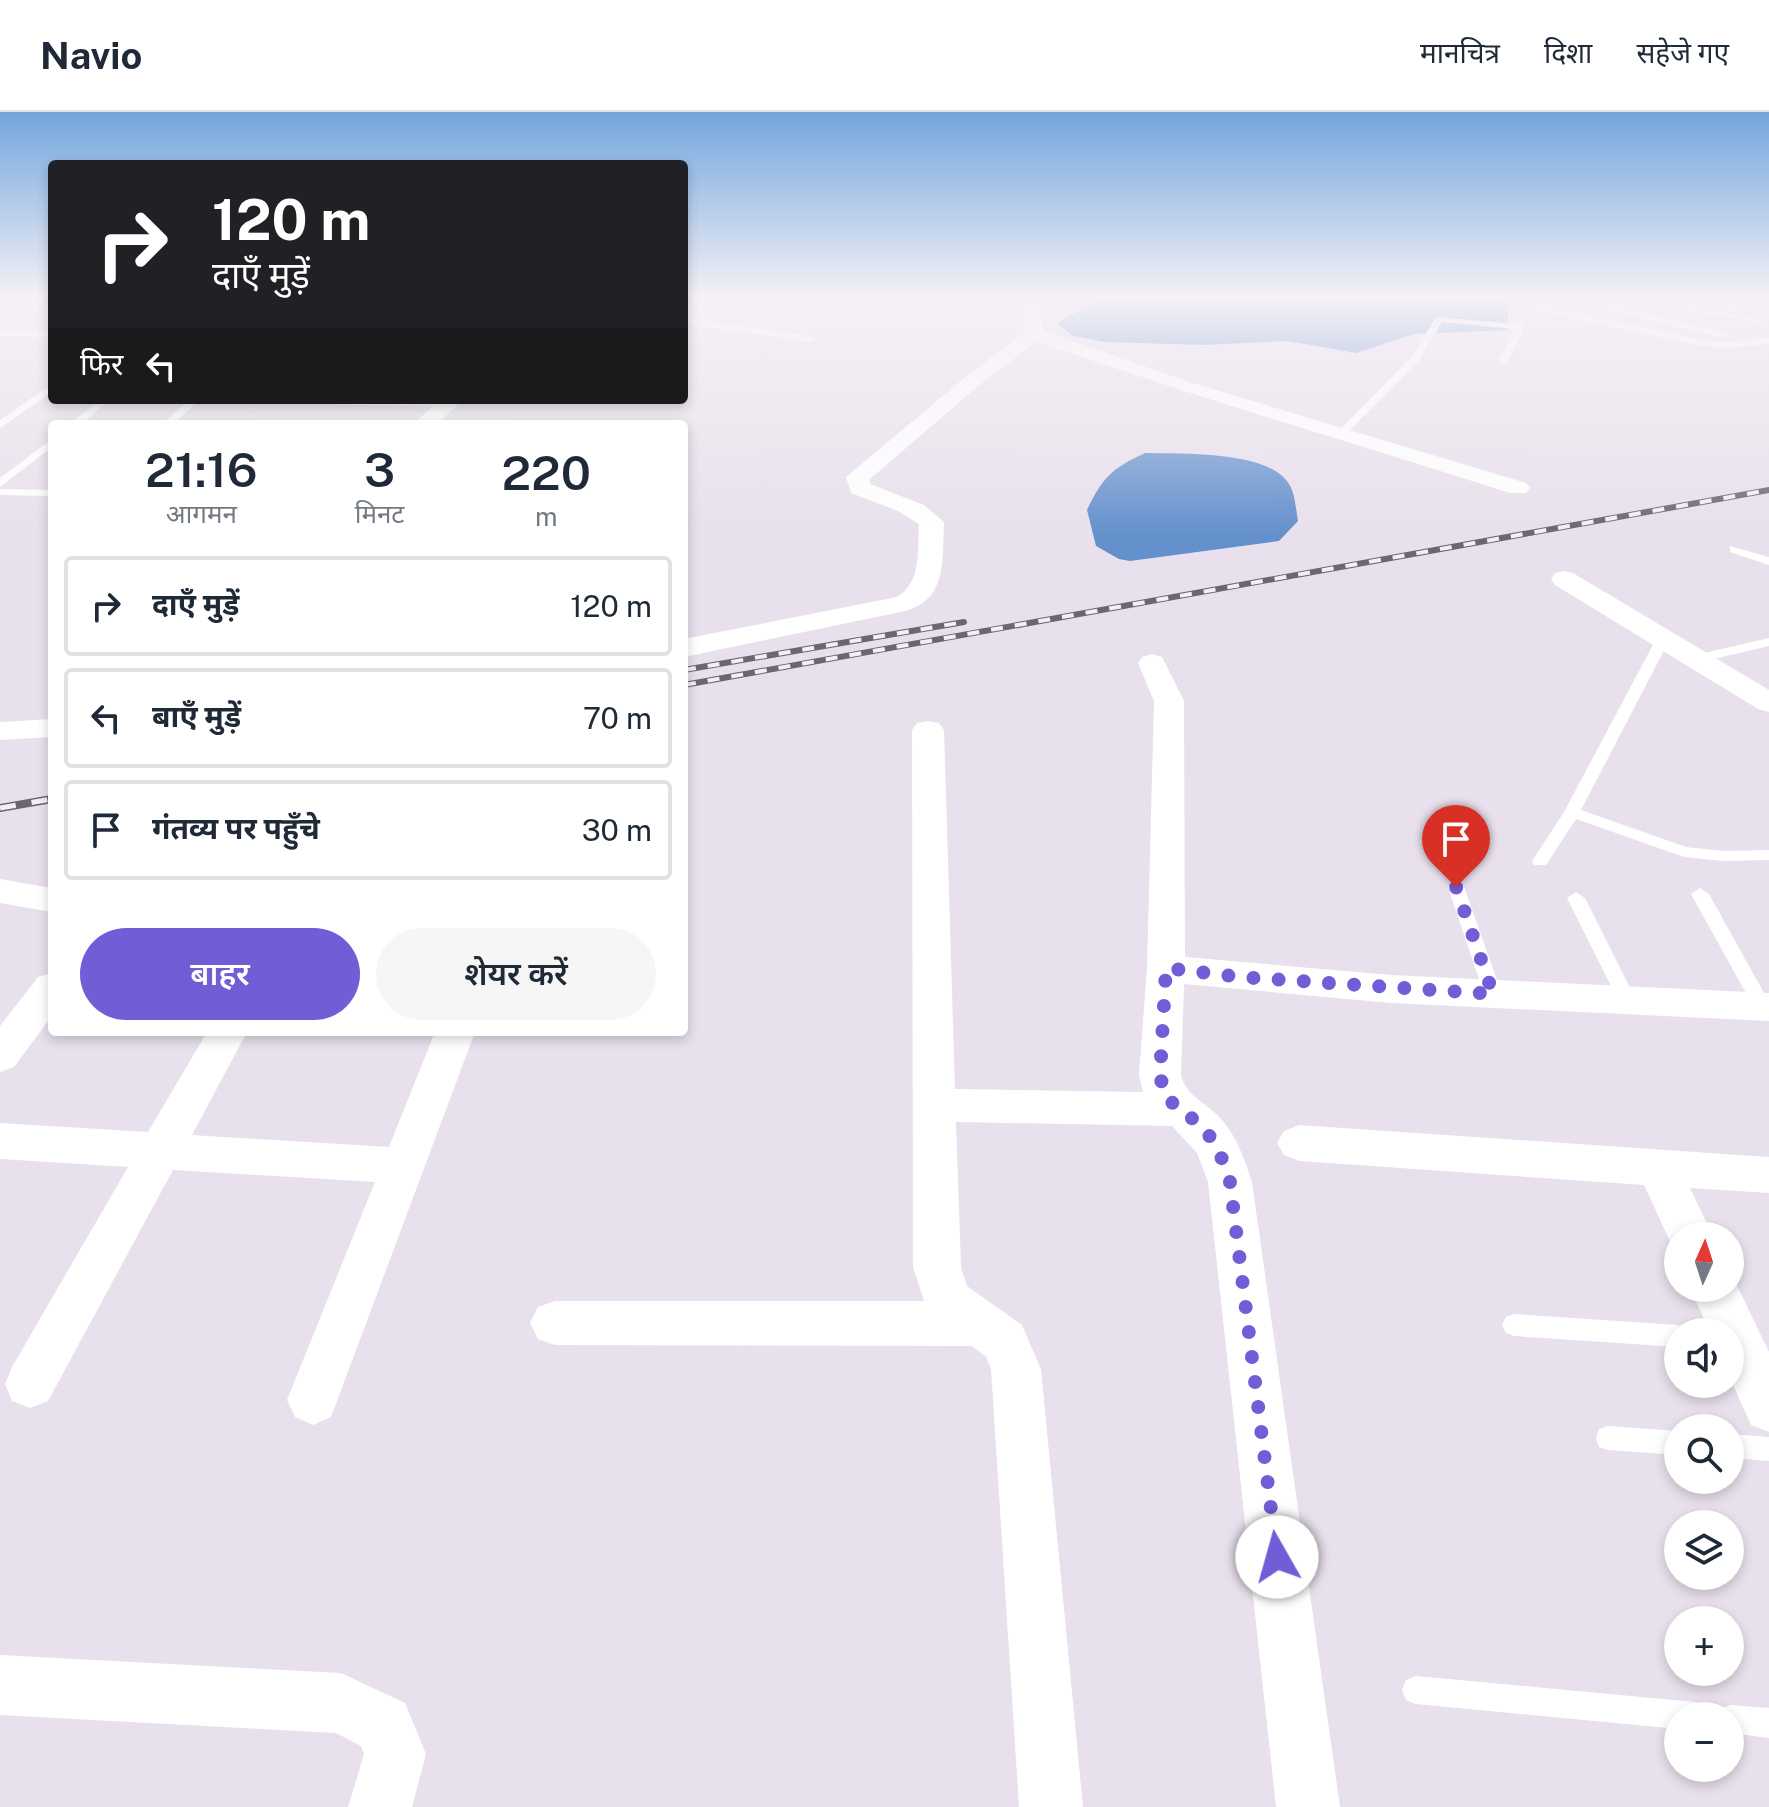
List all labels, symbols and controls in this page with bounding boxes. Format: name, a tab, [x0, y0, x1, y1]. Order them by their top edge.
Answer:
text: Navio	[40, 33, 142, 78]
text: मानचित्र	[1420, 36, 1500, 69]
text: दिशा	[1544, 36, 1592, 69]
text: सहेजे गए	[1636, 36, 1729, 69]
text: 120 m	[212, 187, 370, 253]
icon: right	[80, 192, 184, 296]
text: दाएँ मुड़ें	[212, 254, 310, 296]
icon: left	[139, 344, 183, 388]
text: फिर	[80, 346, 123, 382]
text: 21:16	[145, 441, 258, 498]
text: 3	[364, 441, 395, 498]
text: 220	[501, 444, 591, 501]
text: आगमन	[166, 498, 237, 529]
text: मिनट	[355, 498, 404, 529]
text: m	[535, 501, 557, 532]
icon: right	[84, 584, 128, 628]
text: दाएँ मुड़ें	[152, 586, 239, 622]
text: 120 m	[570, 588, 652, 624]
icon: left	[84, 696, 128, 740]
text: बाएँ मुड़ें	[152, 698, 241, 734]
text: 70 m	[583, 700, 652, 736]
pin	[1422, 805, 1490, 887]
icon: arrive	[84, 808, 128, 852]
text: गंतव्य पर पहुँचे	[152, 810, 320, 846]
text: 30 m	[582, 812, 652, 848]
icon: arrive	[1434, 817, 1478, 861]
button: बाहर	[80, 928, 360, 1020]
button: शेयर करें	[376, 928, 656, 1020]
north arrow	[1664, 1222, 1744, 1302]
map controls	[1664, 1222, 1744, 1782]
button: sound	[1664, 1318, 1744, 1398]
button: search	[1664, 1414, 1744, 1494]
button: layers	[1664, 1510, 1744, 1590]
position arrow	[1235, 1515, 1319, 1599]
button: +	[1664, 1606, 1744, 1686]
button: −	[1664, 1702, 1744, 1782]

